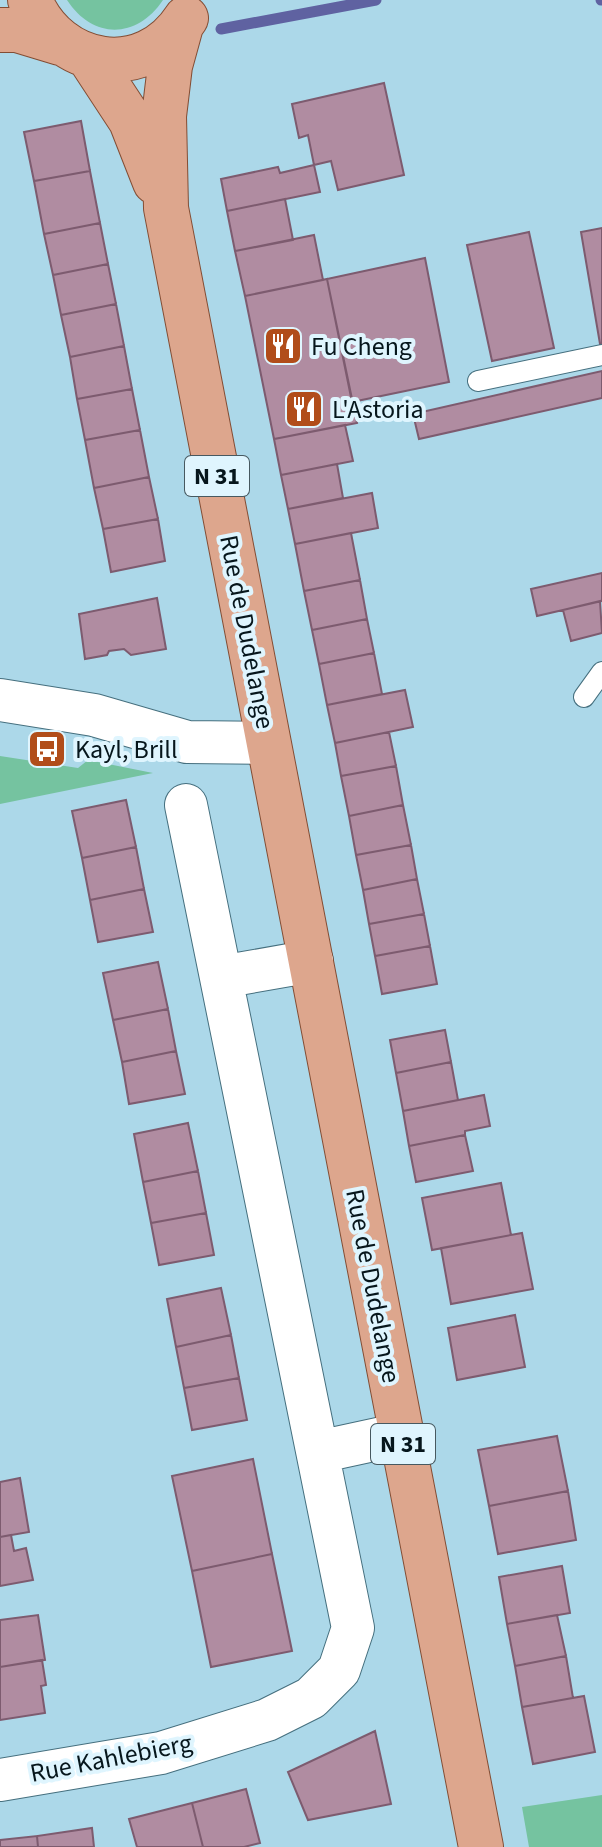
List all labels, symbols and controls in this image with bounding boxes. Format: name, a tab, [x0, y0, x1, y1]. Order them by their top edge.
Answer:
restaurant icon: Fu Cheng	[262, 325, 304, 367]
place label: Fu Cheng	[311, 328, 412, 365]
restaurant icon: L'Astoria	[283, 388, 325, 430]
place label: L'Astoria	[332, 391, 424, 428]
road number: N 31	[185, 456, 249, 496]
street label: Rue de Dudelange	[210, 532, 284, 732]
bus stop icon: Kayl, Brill	[26, 728, 68, 770]
place label: Kayl, Brill	[75, 731, 178, 768]
street label: Rue de Dudelange	[336, 1186, 410, 1386]
road number: N 31	[371, 1424, 435, 1464]
street label: Rue Kahlebierg	[27, 1724, 195, 1792]

